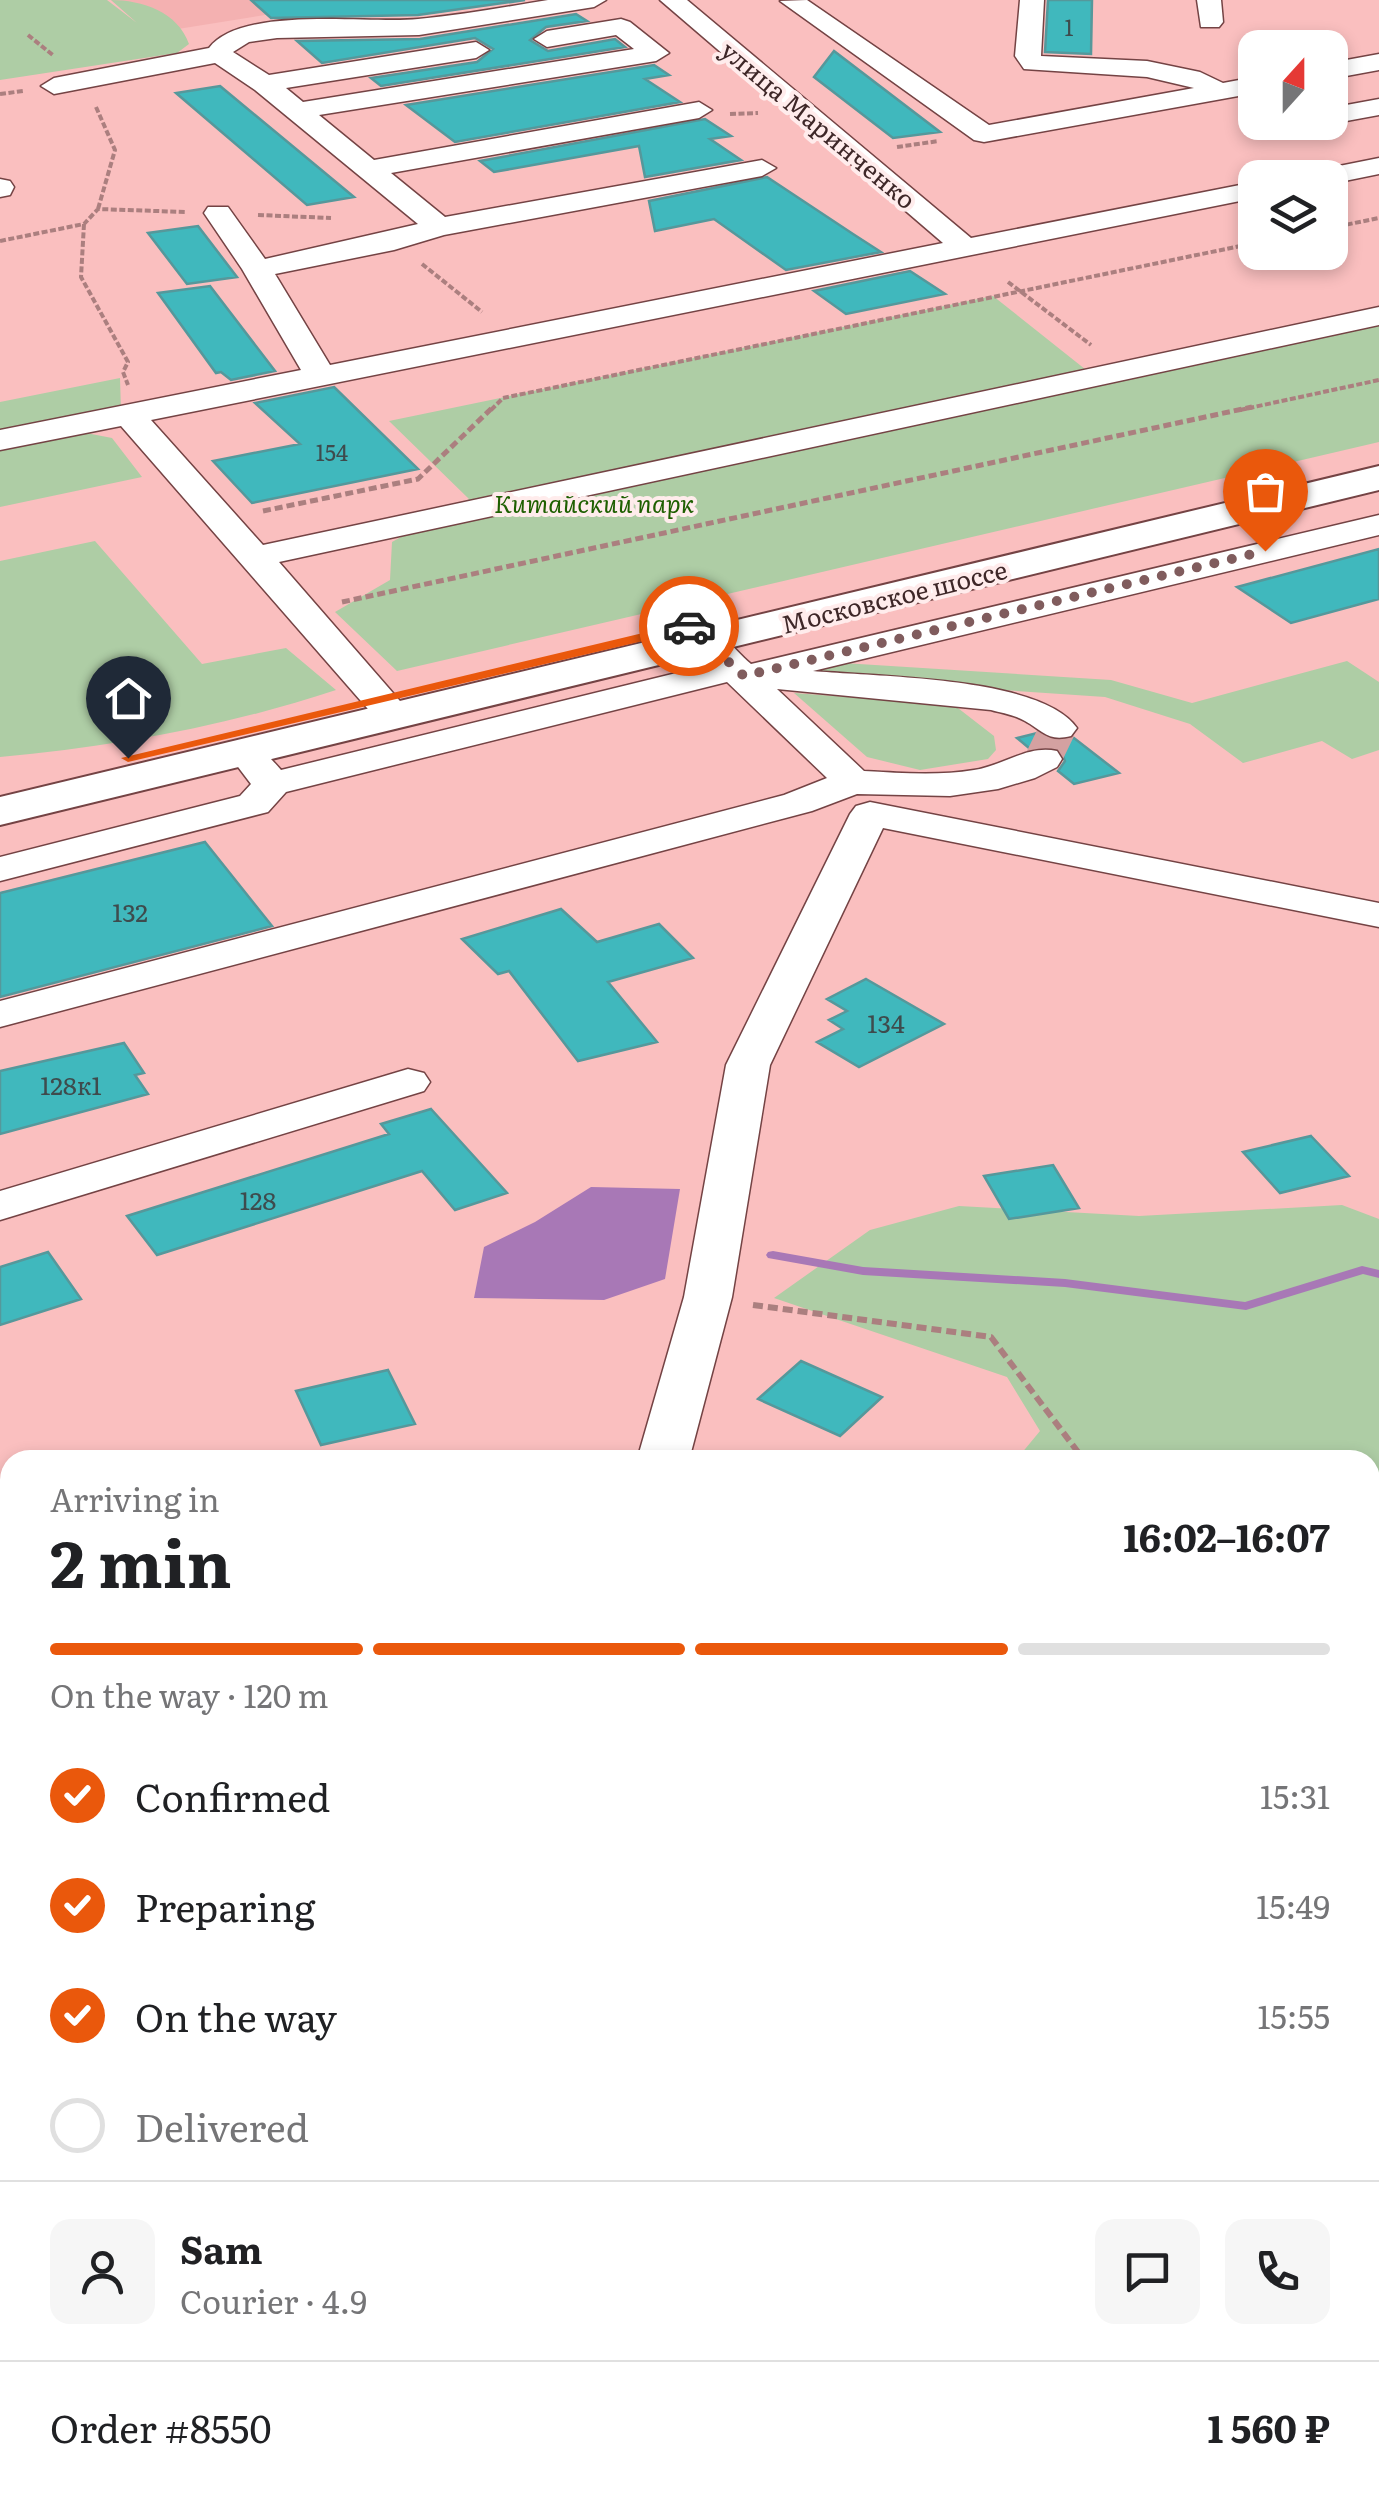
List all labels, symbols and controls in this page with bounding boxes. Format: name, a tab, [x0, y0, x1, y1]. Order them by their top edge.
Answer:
house number: 1	[1065, 10, 1074, 43]
north arrow	[1238, 30, 1348, 140]
map controls	[1238, 30, 1348, 270]
street label: улица Маринченко	[713, 31, 925, 217]
button: layers	[1238, 160, 1348, 270]
house number: 154	[316, 435, 348, 468]
pin	[1223, 449, 1308, 552]
icon: bag	[1238, 464, 1293, 519]
park label: Китайский парк	[494, 484, 694, 521]
street label: Московское шоссе	[777, 550, 1011, 642]
courier	[639, 576, 739, 676]
icon: car	[662, 599, 717, 654]
pin	[86, 656, 171, 759]
icon: home	[101, 671, 156, 726]
house number: 132	[112, 893, 148, 930]
house number: 134	[867, 1004, 905, 1041]
house number: 128к1	[40, 1066, 102, 1103]
house number: 128	[240, 1181, 276, 1218]
text: Arriving in	[50, 1474, 220, 1522]
text: 16:02–16:07	[1123, 1507, 1330, 1564]
text: 2 min	[50, 1511, 232, 1608]
text: On the way · 120 m	[50, 1670, 329, 1718]
text: Confirmed	[135, 1767, 330, 1824]
icon: check	[50, 1768, 105, 1823]
text: 15:31	[1260, 1771, 1330, 1819]
text: Preparing	[135, 1877, 315, 1934]
icon: check	[50, 1878, 105, 1933]
text: 15:49	[1256, 1881, 1330, 1929]
text: On the way	[135, 1987, 337, 2044]
icon: check	[50, 1988, 105, 2043]
text: 15:55	[1258, 1991, 1330, 2039]
text: Delivered	[135, 2097, 309, 2154]
button: person	[50, 2219, 155, 2324]
text: Sam	[180, 2219, 263, 2276]
button: chat	[1095, 2219, 1200, 2324]
button: phone	[1225, 2219, 1330, 2324]
text: Courier · 4.9	[180, 2276, 367, 2324]
text: Order #8550	[50, 2398, 271, 2455]
text: 1 560 ₽	[1207, 2398, 1330, 2455]

